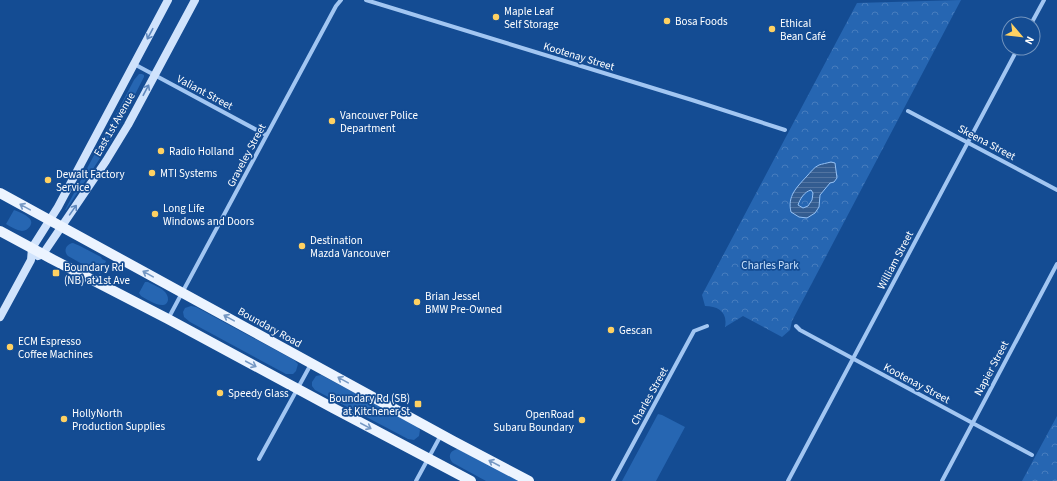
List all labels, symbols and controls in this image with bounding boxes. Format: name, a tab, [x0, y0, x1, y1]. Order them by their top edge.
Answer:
place label: Maple Leaf Self Storage	[504, 4, 559, 32]
marker: Maple Leaf Self Storage	[491, 12, 501, 22]
place label: Bosa Foods	[675, 14, 728, 29]
marker: Bosa Foods	[662, 16, 672, 26]
place label: Ethical Bean Café	[780, 16, 826, 44]
north arrow	[1001, 16, 1041, 56]
marker: Ethical Bean Café	[767, 24, 777, 34]
one-way arrow	[146, 28, 153, 40]
text: N	[1021, 34, 1038, 47]
street label: Kootenay Street	[542, 39, 616, 74]
street label: Valiant Street	[174, 71, 236, 114]
one-way arrow	[143, 84, 151, 96]
street label: East 1st Avenue	[90, 89, 139, 159]
place label: Vancouver Police Department	[340, 108, 418, 136]
marker: Vancouver Police Department	[327, 116, 337, 126]
street label: Graveley Street	[223, 121, 270, 190]
street label: Skeena Street	[955, 121, 1018, 164]
place label: Radio Holland	[169, 144, 234, 159]
marker: Radio Holland	[156, 146, 166, 156]
place label: MTI Systems	[160, 166, 218, 181]
place label: Dewalt Factory Service	[56, 167, 125, 195]
marker: MTI Systems	[147, 168, 157, 178]
marker: Dewalt Factory Service	[43, 175, 53, 185]
place label: Long Life Windows and Doors	[163, 201, 254, 229]
one-way arrow	[19, 202, 31, 210]
one-way arrow	[69, 204, 77, 215]
marker: Long Life Windows and Doors	[150, 209, 160, 219]
street label: William Street	[874, 228, 917, 292]
place label: Destination Mazda Vancouver	[310, 233, 390, 261]
marker: Destination Mazda Vancouver	[297, 241, 307, 251]
park label: Charles Park	[741, 258, 799, 273]
place label: Boundary Rd (NB) at 1st Ave	[64, 260, 131, 288]
marker: Boundary Rd (NB) at 1st Ave	[51, 268, 61, 278]
one-way arrow	[142, 270, 154, 277]
place label: Brian Jessel BMW Pre-Owned	[425, 289, 502, 317]
marker: Brian Jessel BMW Pre-Owned	[412, 297, 422, 307]
street label: Boundary Road	[235, 304, 304, 351]
one-way arrow	[223, 314, 235, 322]
place label: Gescan	[619, 323, 652, 338]
marker: Gescan	[606, 325, 616, 335]
place label: ECM Espresso Coffee Machines	[18, 334, 93, 362]
street label: Napier Street	[971, 338, 1012, 398]
marker: ECM Espresso Coffee Machines	[5, 342, 15, 352]
street label: Kootenay Street	[881, 360, 953, 407]
one-way arrow	[245, 361, 257, 369]
street label: Charles Street	[627, 364, 672, 428]
one-way arrow	[337, 376, 349, 384]
place label: Speedy Glass	[228, 386, 289, 401]
marker: Speedy Glass	[215, 388, 225, 398]
place label: Boundary Rd (SB) at Kitchener St	[329, 391, 410, 419]
marker: Boundary Rd (SB) at Kitchener St	[413, 399, 423, 409]
place label: HollyNorth Production Supplies	[72, 406, 166, 434]
place label: OpenRoad Subaru Boundary	[493, 407, 574, 435]
marker: HollyNorth Production Supplies	[59, 414, 69, 424]
marker: OpenRoad Subaru Boundary	[577, 415, 587, 425]
one-way arrow	[360, 423, 372, 430]
one-way arrow	[488, 458, 500, 466]

